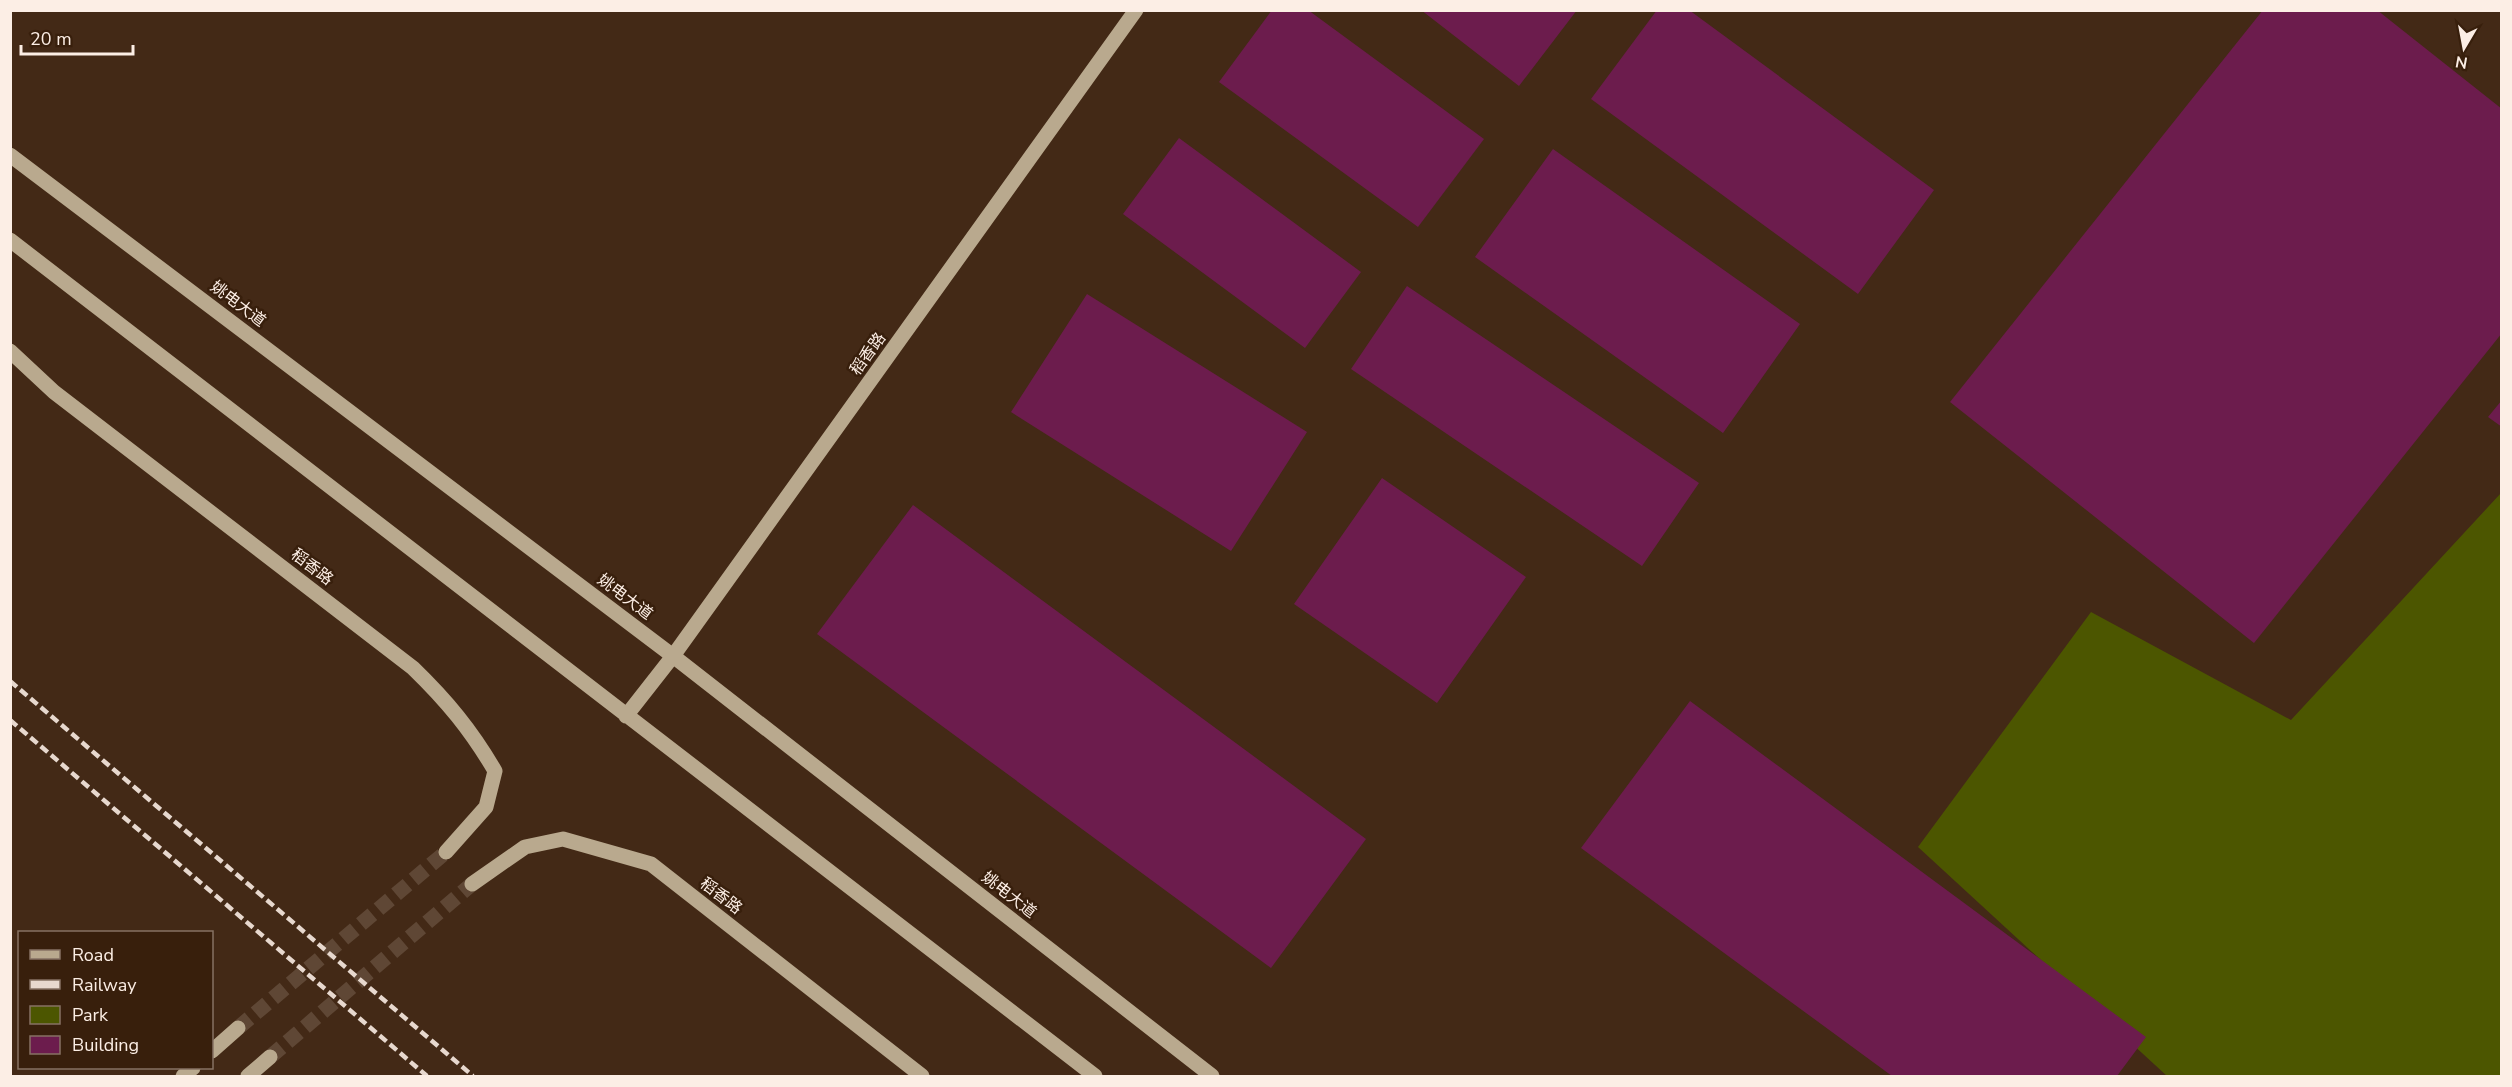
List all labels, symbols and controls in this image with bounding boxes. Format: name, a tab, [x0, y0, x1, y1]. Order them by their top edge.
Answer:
scale bar	[21, 18, 134, 56]
north arrow	[2434, 18, 2494, 78]
text: 20 m	[30, 27, 72, 51]
text: N	[2454, 50, 2469, 74]
street label: 姚电大道	[206, 276, 270, 332]
street label: 稻香路	[845, 328, 891, 380]
street label: 稻香路	[286, 544, 338, 590]
street label: 姚电大道	[593, 569, 657, 625]
street label: 姚电大道	[977, 867, 1041, 923]
street label: 稻香路	[695, 873, 747, 919]
legend	[18, 931, 213, 1069]
text: Road	[72, 943, 114, 967]
text: Railway	[72, 973, 137, 997]
text: Park	[72, 1003, 109, 1027]
text: Building	[72, 1033, 139, 1057]

